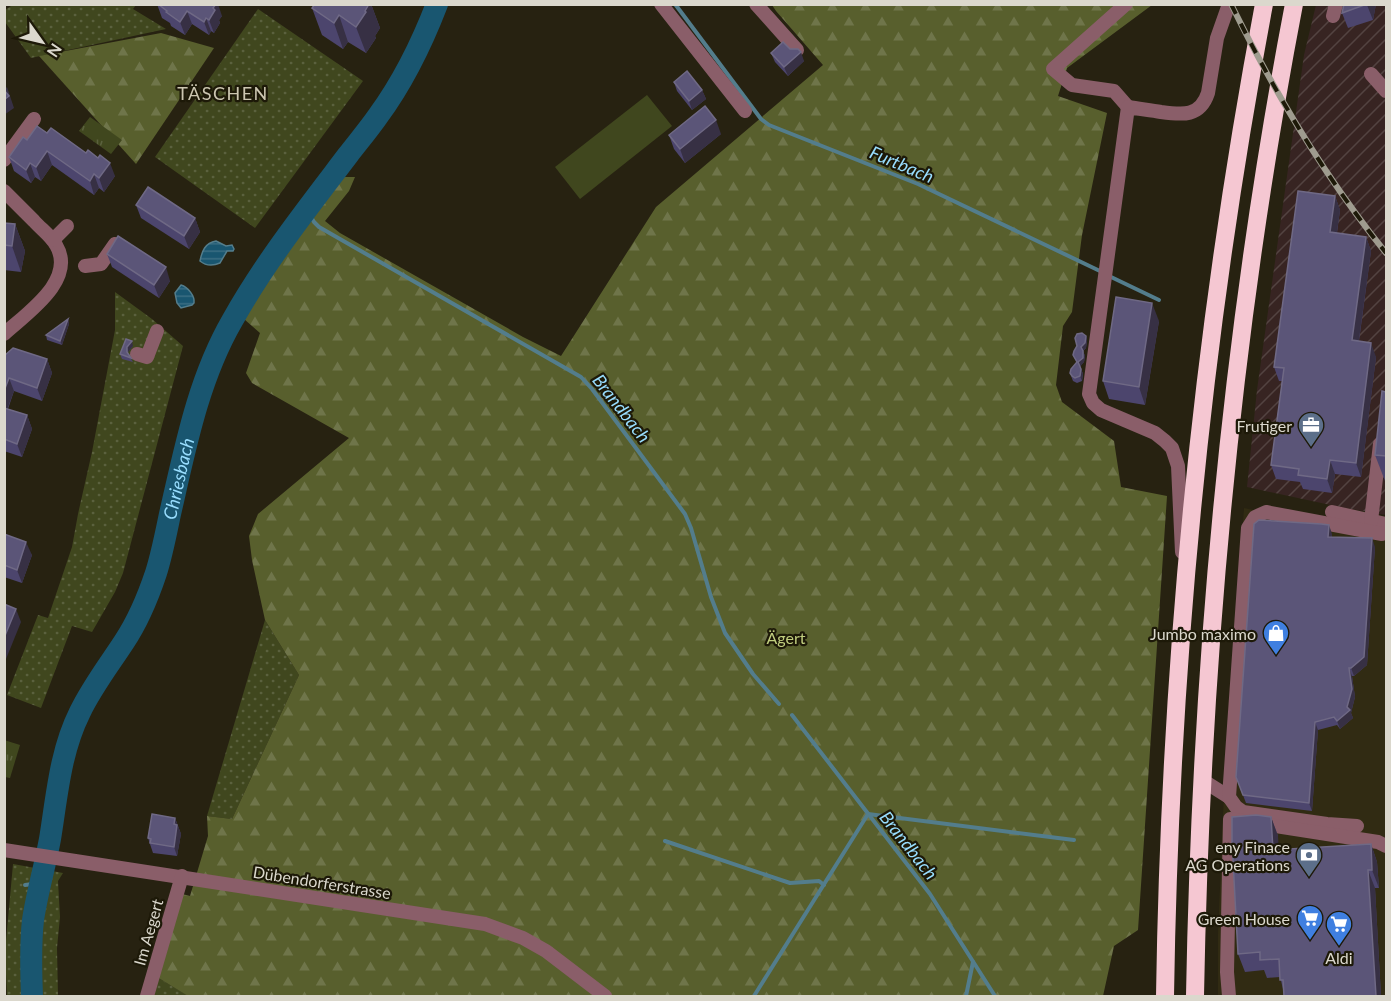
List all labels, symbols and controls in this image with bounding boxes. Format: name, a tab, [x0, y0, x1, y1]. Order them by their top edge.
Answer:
north arrow	[12, 12, 72, 72]
text: N	[44, 40, 66, 61]
district label: TÄSCHEN	[177, 82, 269, 104]
water label: Furtbach	[867, 141, 937, 187]
water label: Brandbach	[588, 369, 656, 447]
office icon: Frutiger	[1296, 410, 1326, 448]
place label: Frutiger	[1237, 416, 1292, 435]
water label: Chriesbach	[158, 435, 198, 522]
shop icon: Jumbo maximo	[1261, 618, 1291, 656]
place label: Jumbo maximo	[1150, 624, 1256, 643]
park label: Ägert	[766, 628, 806, 647]
water label: Brandbach	[875, 806, 943, 884]
place label: eny Finace AG Operations	[1185, 837, 1290, 874]
bank icon: eny Finace AG Operations	[1294, 840, 1324, 878]
street label: Dübendorferstrasse	[252, 862, 392, 902]
street label: Im Aegert	[129, 896, 167, 967]
supermarket icon: Green House	[1295, 903, 1325, 941]
place label: Green House	[1198, 909, 1290, 928]
supermarket icon: Aldi	[1324, 909, 1354, 947]
place label: Aldi	[1325, 948, 1353, 967]

